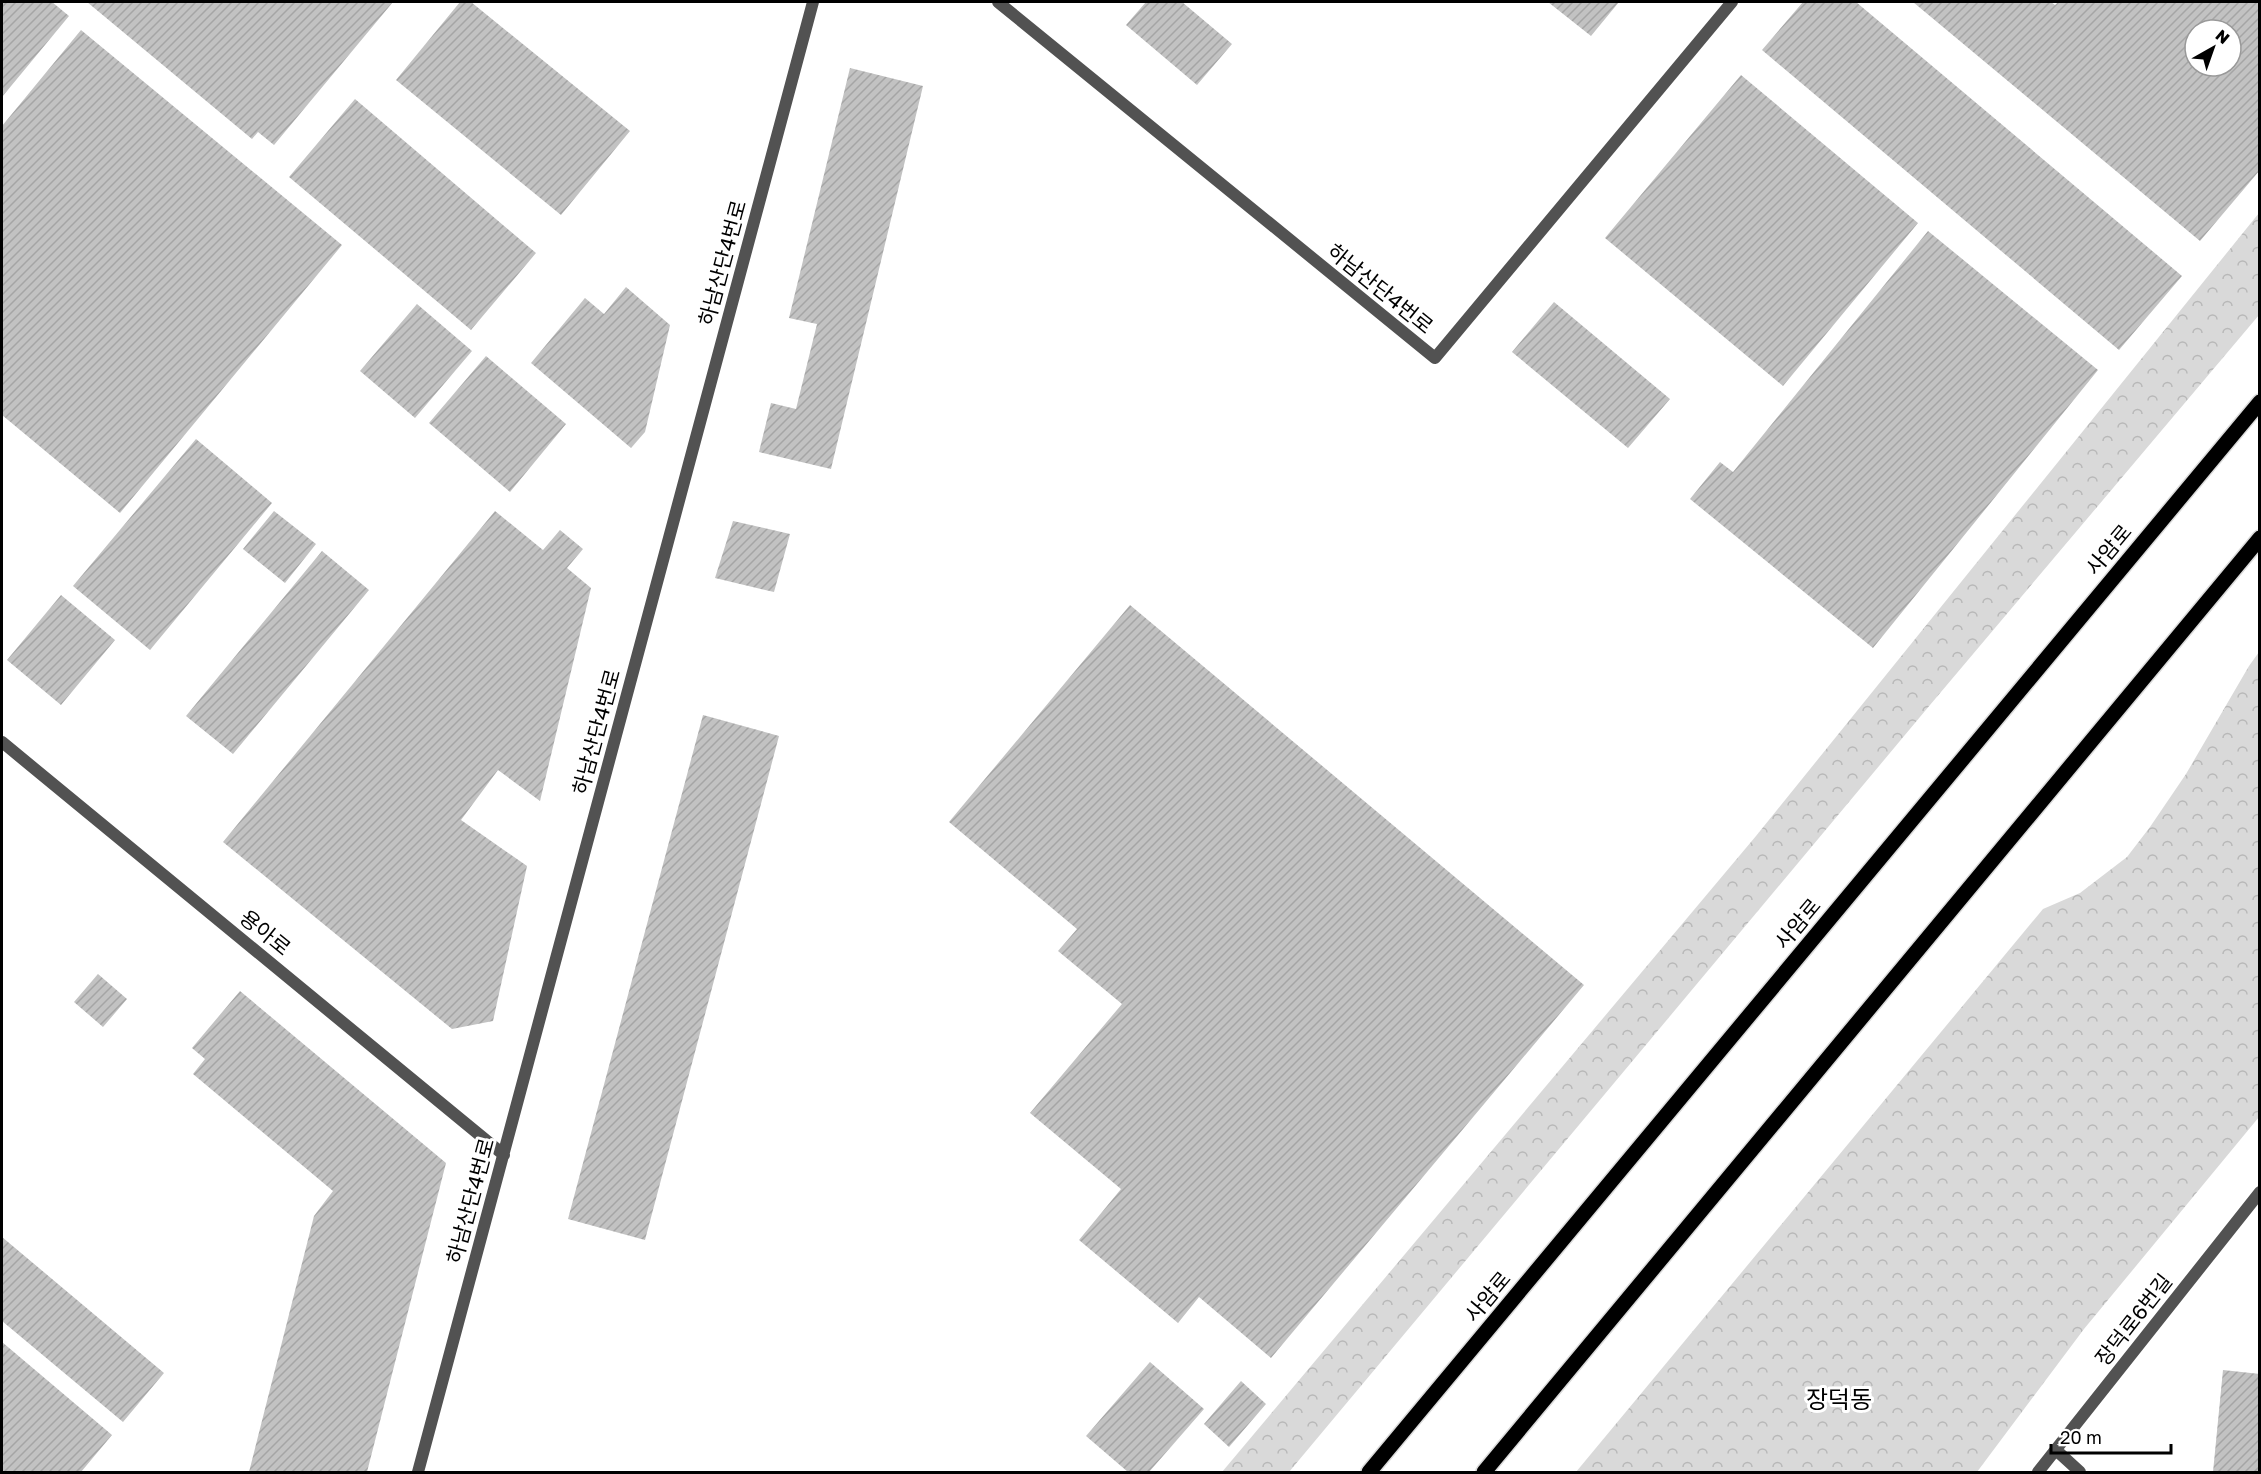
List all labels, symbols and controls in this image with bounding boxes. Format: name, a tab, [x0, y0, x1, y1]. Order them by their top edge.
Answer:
north arrow	[2183, 18, 2243, 78]
text: N	[2212, 25, 2234, 48]
street label: 하남산단4번로	[693, 197, 751, 328]
street label: 하남산단4번로	[1322, 238, 1439, 339]
street label: 사암로	[2080, 519, 2137, 580]
street label: 하남산단4번로	[567, 666, 625, 797]
street label: 사암로	[1769, 893, 1826, 954]
street label: 용아로	[235, 904, 296, 961]
street label: 하남산단4번로	[441, 1135, 499, 1266]
street label: 사암로	[1459, 1266, 1516, 1327]
street label: 장덕로6번길	[2089, 1268, 2177, 1370]
district label: 장덕동	[1806, 1384, 1872, 1413]
scale bar	[2051, 1417, 2171, 1455]
text: 20 m	[2060, 1426, 2102, 1448]

